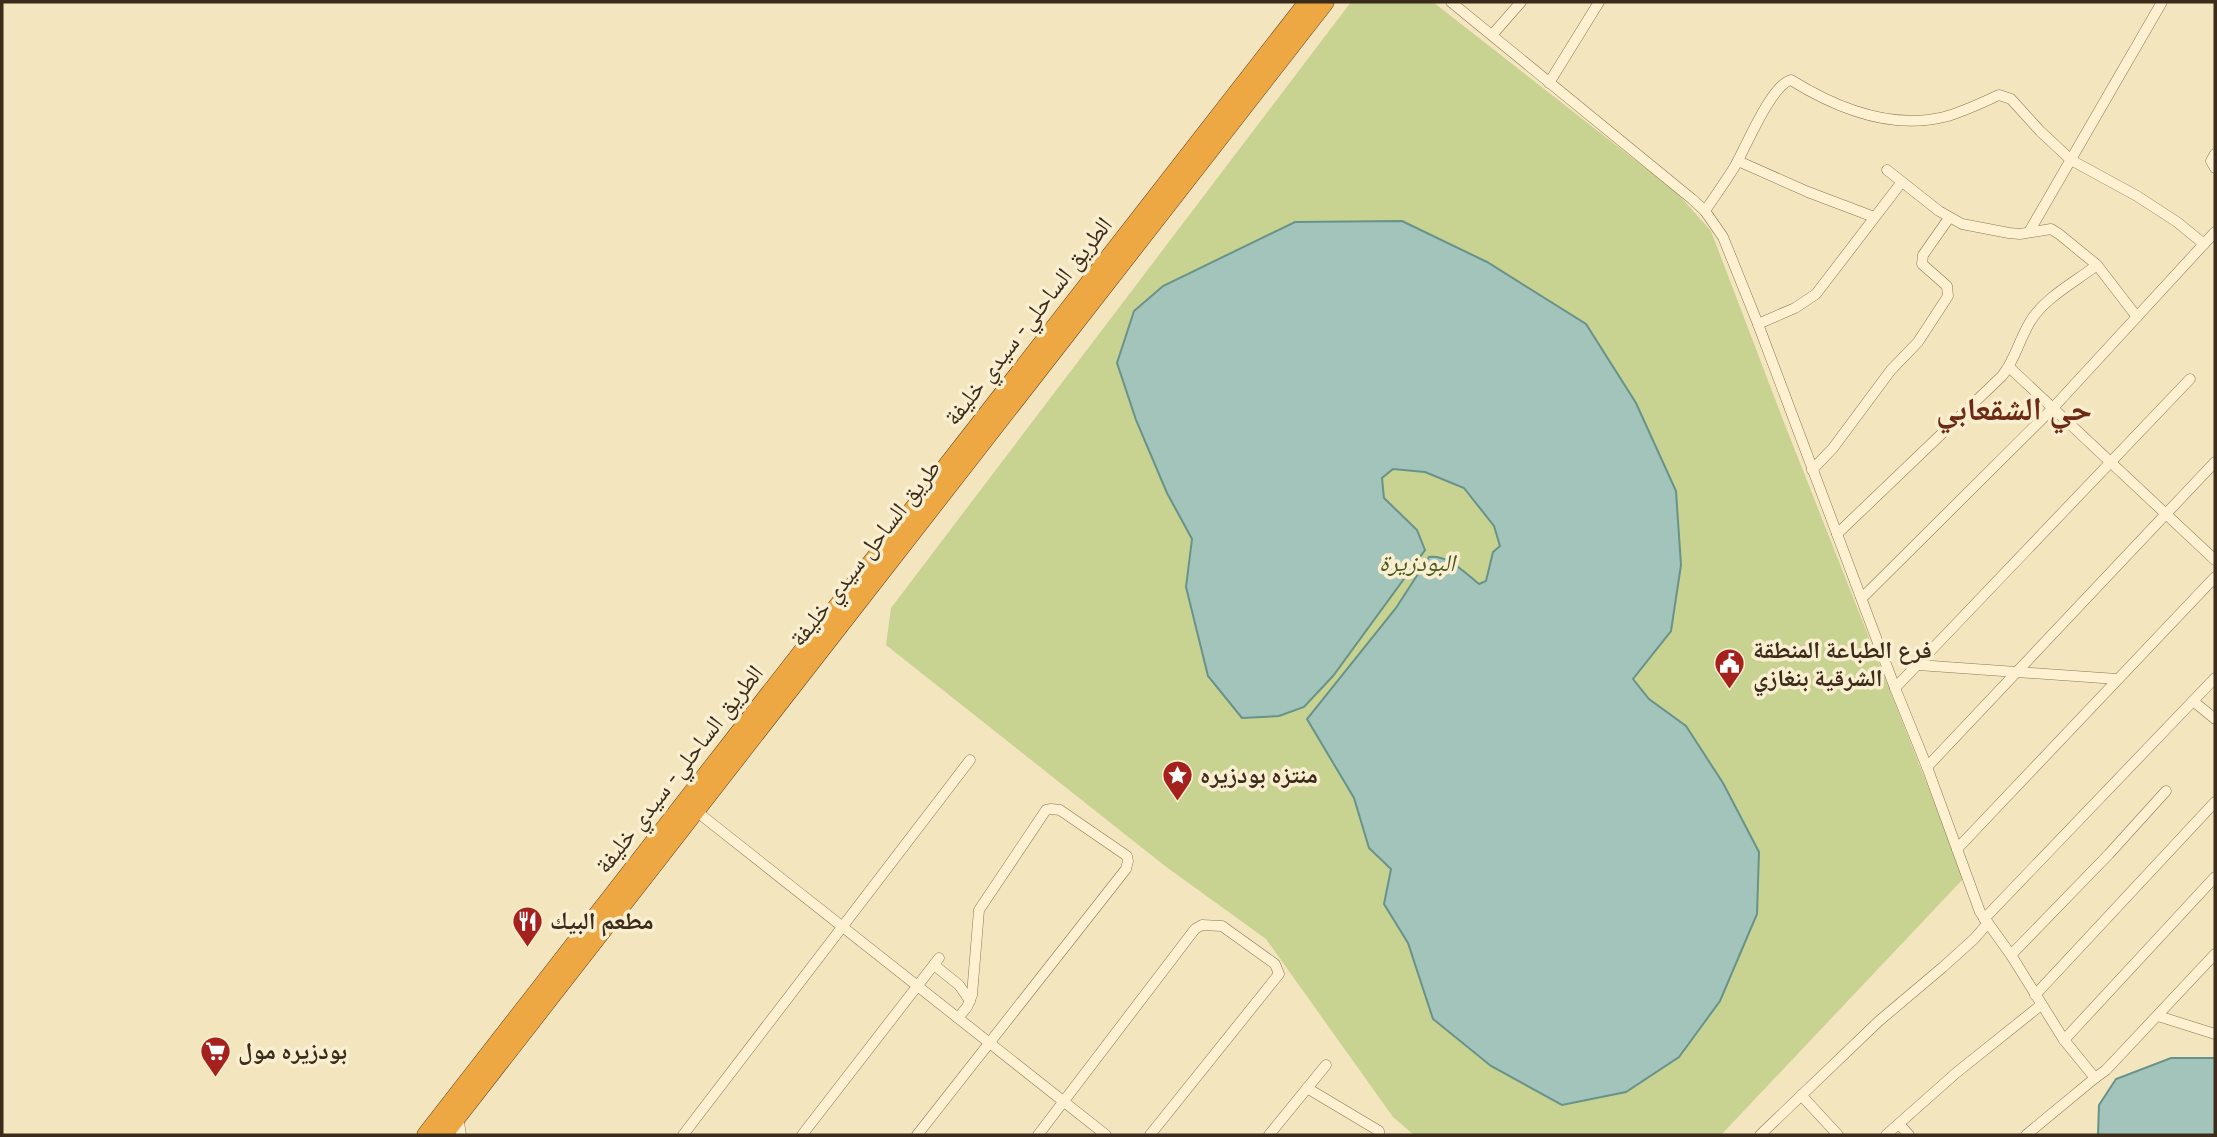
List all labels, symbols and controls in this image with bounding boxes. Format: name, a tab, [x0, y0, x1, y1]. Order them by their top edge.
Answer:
street label: الطريق الساحلي- سيدي خليفة	[936, 210, 1122, 434]
district label: حي الشقعابي	[1936, 387, 2092, 434]
street label: طريق الساحل سيدي خليفة	[781, 452, 950, 655]
park label: البودزيرة	[1379, 546, 1457, 578]
place label: فرع الطباعة المنطقة الشرقية بنغازي	[1753, 633, 1932, 697]
public building icon: فرع الطباعة المنطقة الشرقية بنغازي	[1713, 647, 1747, 691]
street label: الطريق الساحلي- سيدي خليفة	[587, 658, 773, 882]
place icon: منتزه بودزيره	[1160, 758, 1194, 802]
place label: منتزه بودزيره	[1200, 758, 1318, 790]
restaurant icon: مطعم البيك	[510, 904, 544, 948]
place label: مطعم البيك	[550, 904, 654, 937]
supermarket icon: بودزيره مول	[198, 1034, 232, 1078]
place label: بودزيره مول	[238, 1034, 347, 1066]

